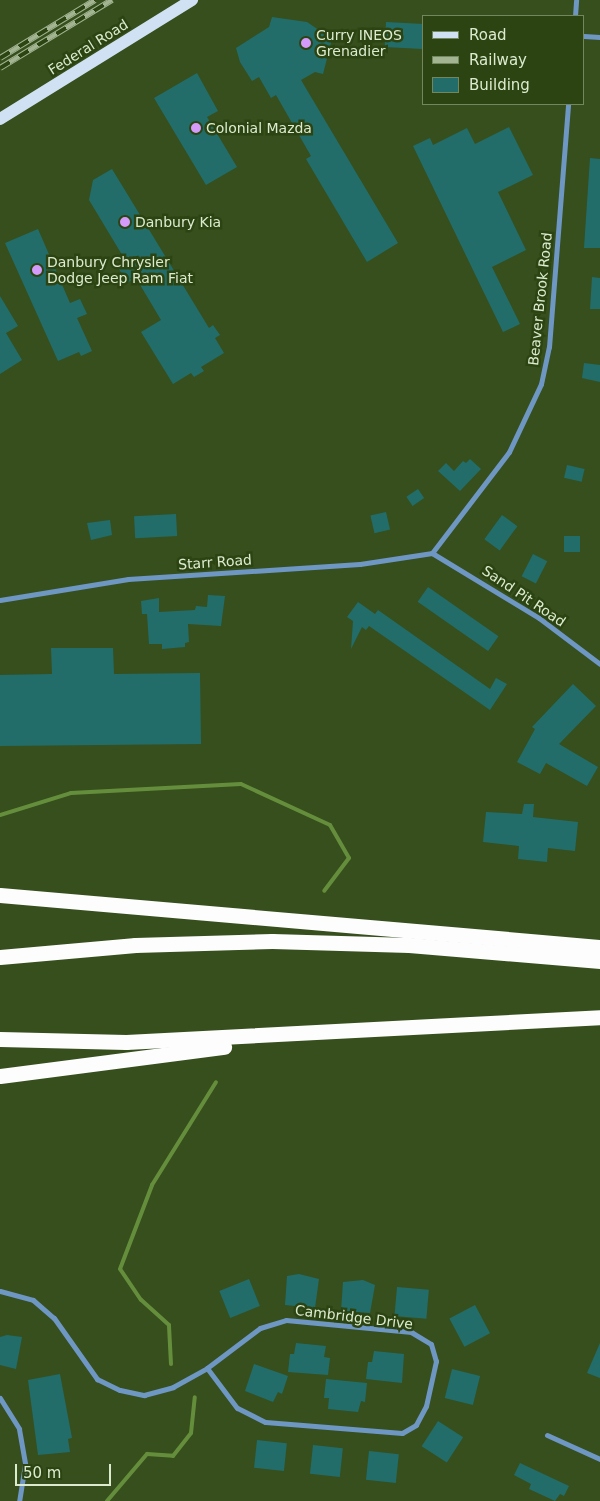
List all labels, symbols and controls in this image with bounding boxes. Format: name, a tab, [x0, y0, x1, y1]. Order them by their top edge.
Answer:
legend	[422, 15, 585, 105]
street label: Federal Road	[45, 16, 131, 78]
text: Road	[469, 26, 507, 44]
place label: Curry INEOS Grenadier	[316, 27, 402, 59]
marker: Curry INEOS Grenadier	[300, 37, 312, 49]
text: Railway	[469, 51, 527, 69]
text: Building	[469, 76, 530, 94]
place label: Colonial Mazda	[206, 120, 312, 136]
marker: Colonial Mazda	[190, 122, 202, 134]
place label: Danbury Kia	[135, 214, 221, 230]
marker: Danbury Kia	[119, 216, 131, 228]
street label: Beaver Brook Road	[525, 232, 555, 366]
place label: Danbury Chrysler Dodge Jeep Ram Fiat	[47, 254, 193, 286]
marker: Danbury Chrysler Dodge Jeep Ram Fiat	[31, 264, 43, 276]
street label: Starr Road	[178, 551, 252, 573]
street label: Sand Pit Road	[479, 562, 569, 630]
street label: Cambridge Drive	[294, 1301, 414, 1333]
scale bar	[18, 1454, 114, 1486]
text: 50 m	[23, 1464, 61, 1482]

